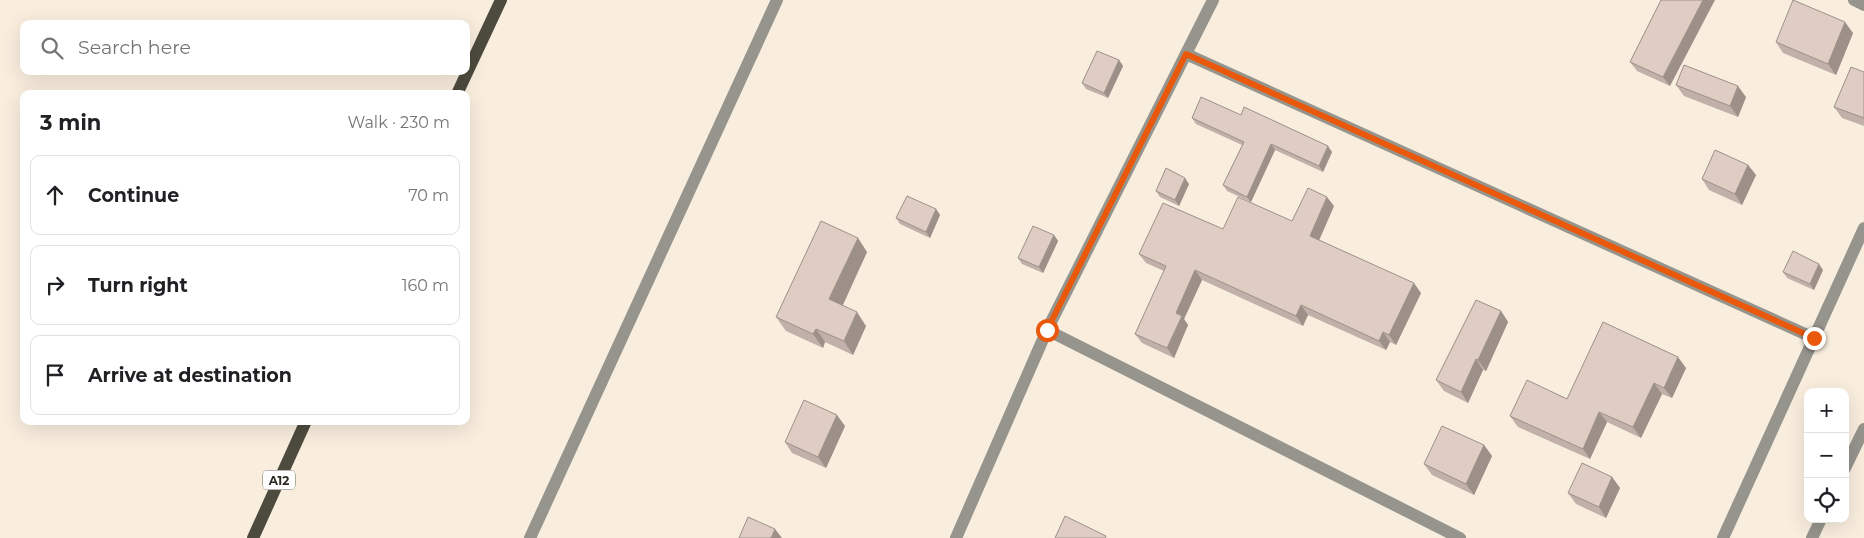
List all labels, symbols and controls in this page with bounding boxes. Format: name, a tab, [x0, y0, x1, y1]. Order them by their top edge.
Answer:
search box	[20, 20, 470, 75]
icon: search	[38, 34, 66, 62]
text: Search here	[78, 36, 191, 59]
text: 3 min	[40, 110, 101, 135]
text: Walk · 230 m	[348, 113, 450, 132]
icon: ahead	[41, 181, 69, 209]
text: Continue	[88, 184, 179, 207]
text: 70 m	[408, 186, 449, 205]
icon: right	[41, 271, 69, 299]
text: Turn right	[88, 274, 188, 297]
text: 160 m	[402, 276, 449, 295]
route start	[1036, 319, 1059, 342]
route end	[1803, 327, 1826, 350]
icon: arrive	[41, 361, 69, 389]
text: Arrive at destination	[88, 364, 292, 387]
map controls	[1804, 388, 1849, 523]
button: +	[1804, 388, 1849, 433]
button: −	[1804, 433, 1849, 478]
road number: A12	[263, 470, 295, 490]
button: locate	[1804, 478, 1849, 523]

